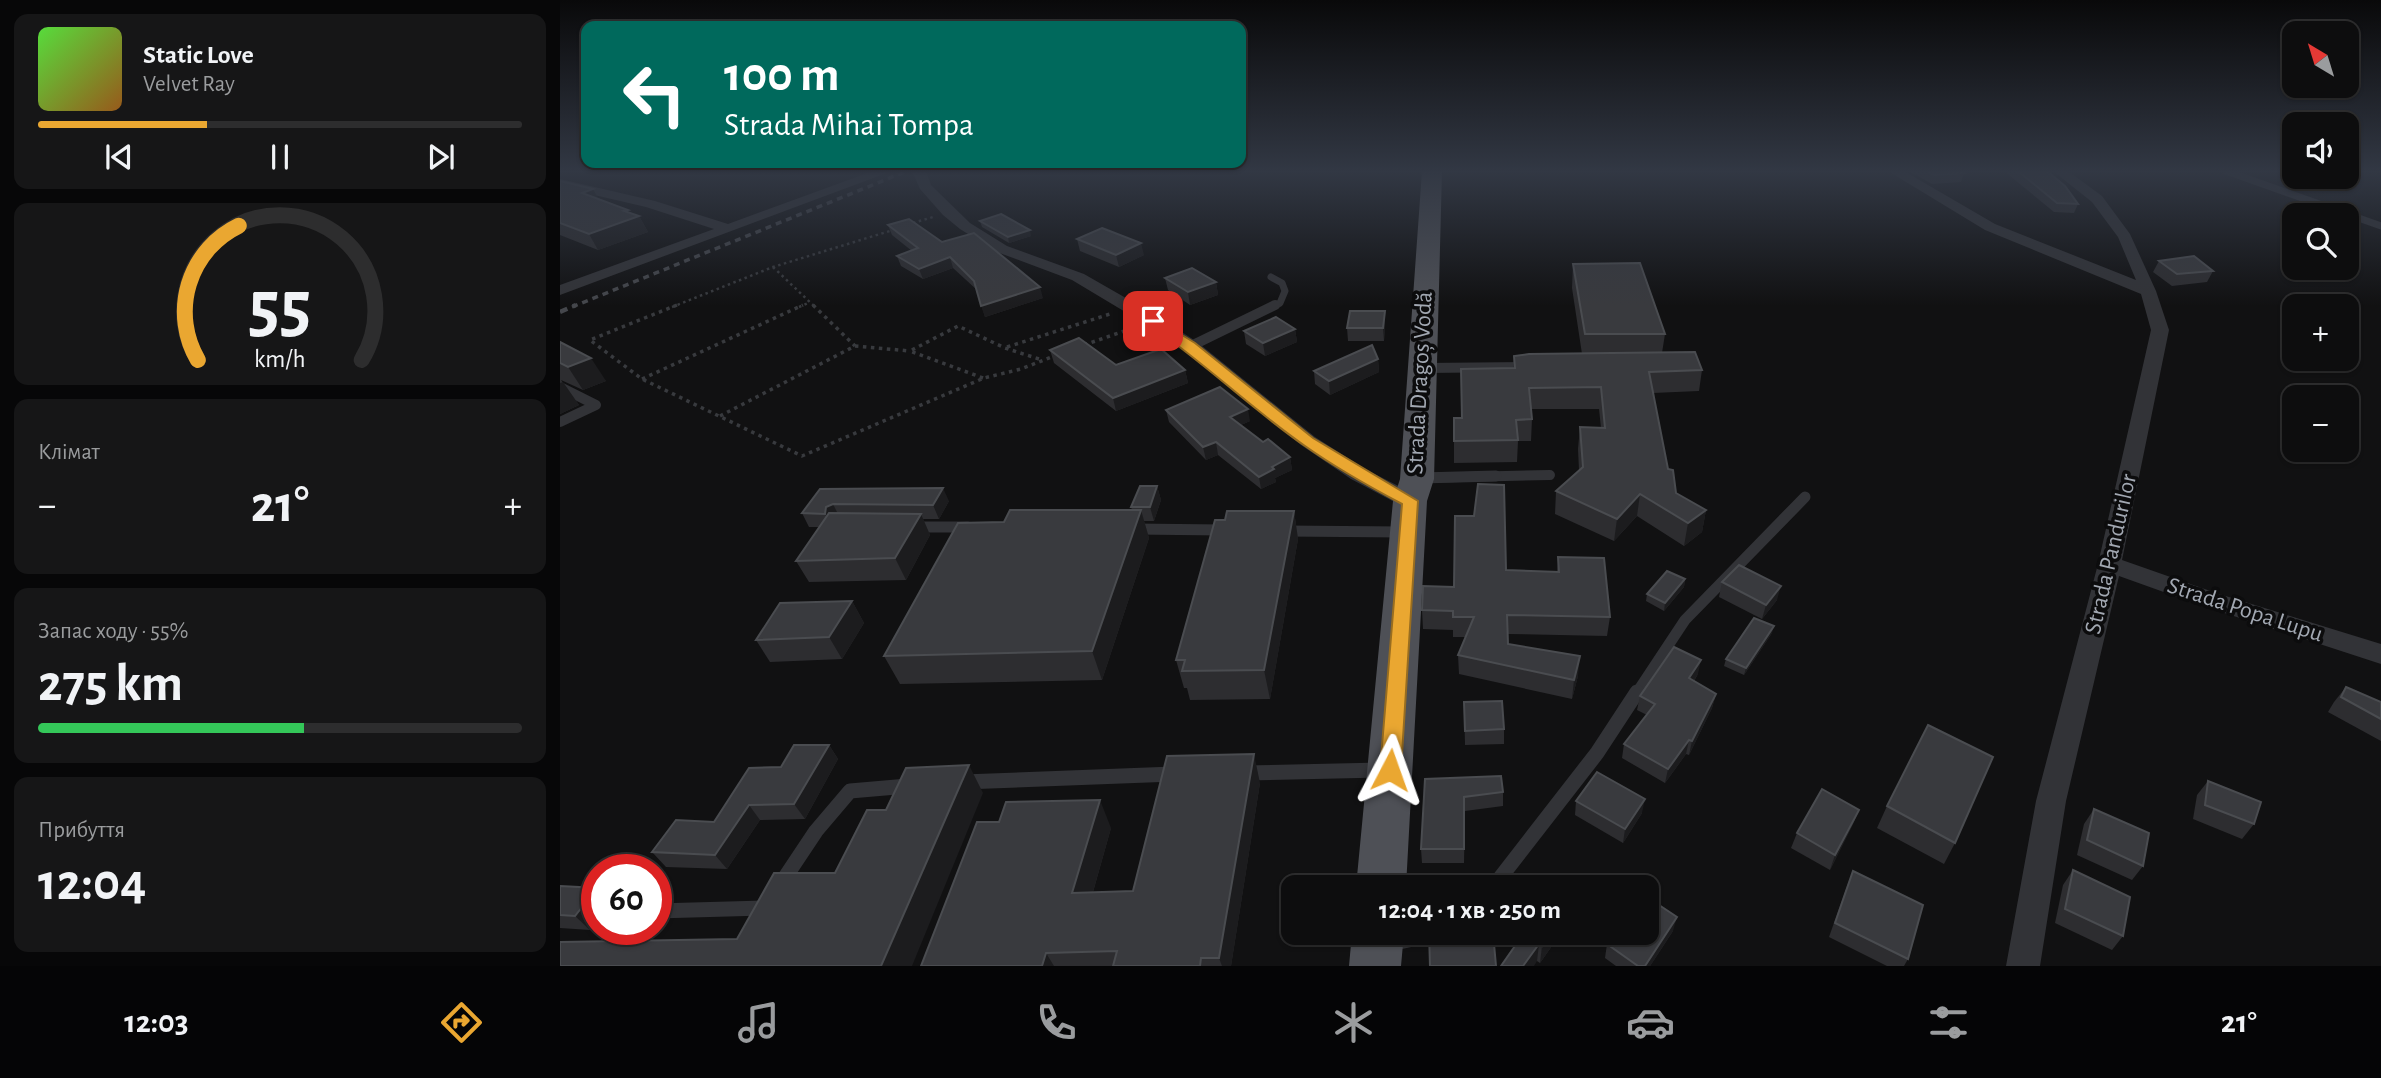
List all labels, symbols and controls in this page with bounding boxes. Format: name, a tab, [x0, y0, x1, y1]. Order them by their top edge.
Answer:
north arrow	[2282, 21, 2359, 98]
map controls	[2282, 21, 2359, 462]
text: Static Love	[143, 42, 254, 68]
icon: left	[609, 49, 700, 140]
text: 100 m	[724, 51, 840, 100]
text: Velvet Ray	[143, 73, 235, 96]
text: Strada Mihai Tompa	[724, 109, 974, 141]
button: sound	[2282, 112, 2359, 189]
icon: previous	[100, 138, 138, 176]
icon: pause	[261, 138, 299, 176]
icon: next	[422, 138, 460, 176]
button: search	[2282, 203, 2359, 280]
text: 55	[249, 272, 311, 345]
pin	[1123, 291, 1183, 351]
street label: Strada Dragoș Vodă	[1403, 291, 1438, 475]
button: +	[2282, 294, 2359, 371]
icon: arrive	[1134, 302, 1172, 340]
text: km/h	[254, 347, 306, 372]
button: −	[2282, 385, 2359, 462]
text: Клімат	[38, 441, 100, 464]
street label: Strada Pandurilor	[2081, 471, 2141, 636]
text: 21°	[251, 479, 309, 531]
text: −	[38, 487, 56, 525]
text: +	[504, 487, 522, 525]
street label: Strada Popa Lupu	[2164, 574, 2326, 646]
text: Запас ходу · 55%	[38, 620, 189, 643]
text: 275 km	[38, 658, 183, 710]
position arrow	[1353, 733, 1427, 807]
text: Прибуття	[38, 819, 125, 842]
speed limit sign: 60	[581, 854, 672, 945]
text: 12:04	[38, 857, 146, 909]
text: 12:04 · 1 хв · 250 m	[1379, 897, 1561, 923]
icon: directions	[437, 998, 486, 1047]
icon: music	[734, 998, 783, 1047]
icon: phone	[1032, 998, 1081, 1047]
icon: climate	[1329, 998, 1378, 1047]
icon: car	[1626, 998, 1675, 1047]
icon: filters	[1924, 998, 1973, 1047]
text: 12:03	[124, 1006, 189, 1038]
text: 21°	[2221, 1006, 2257, 1038]

